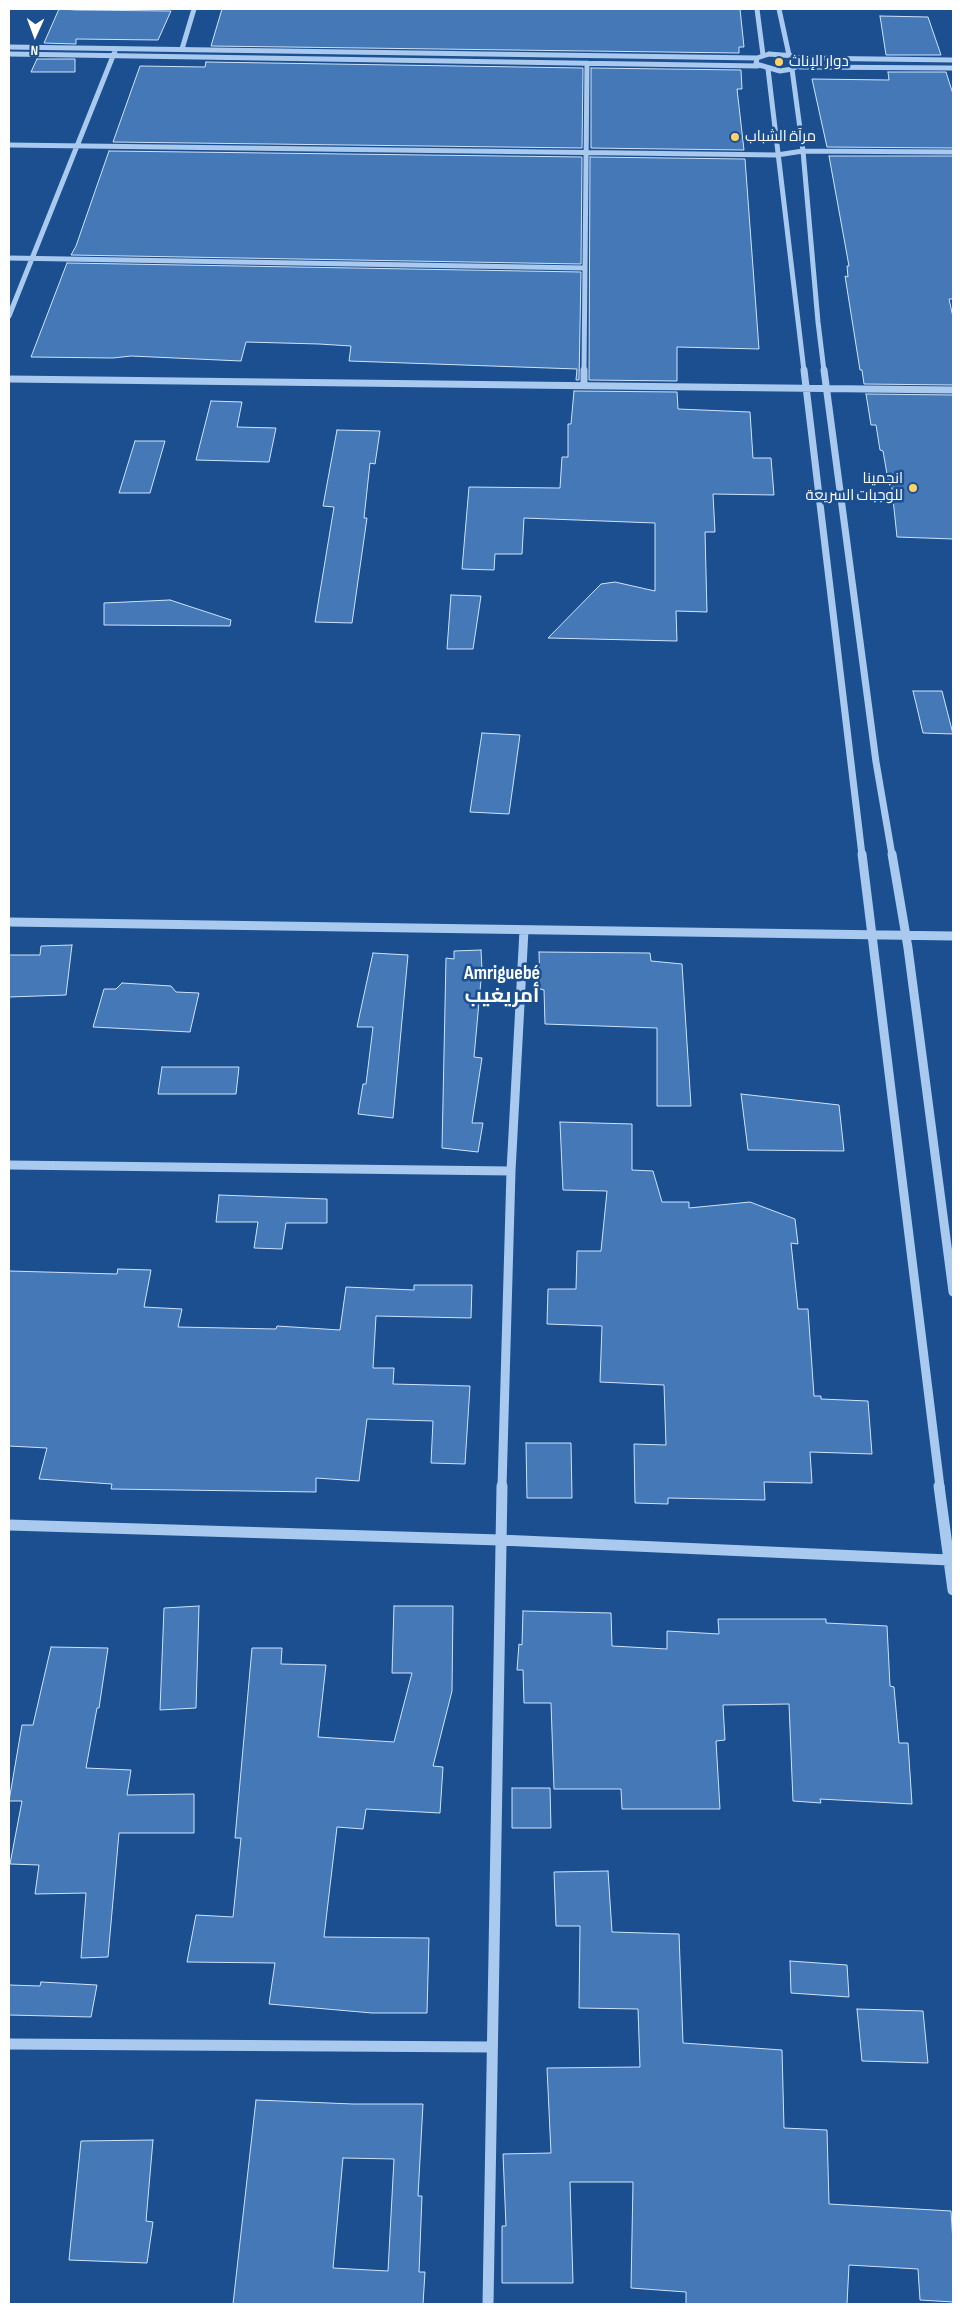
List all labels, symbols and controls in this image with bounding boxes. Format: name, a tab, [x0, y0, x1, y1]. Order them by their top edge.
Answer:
north arrow	[10, 10, 60, 60]
text: N	[30, 42, 39, 59]
place label: دوار الإناث	[789, 53, 849, 71]
marker: دوار الإناث	[773, 56, 785, 68]
place label: مرآة الشباب	[745, 128, 816, 146]
marker: مرآة الشباب	[729, 131, 741, 143]
place label: انجمينا للوجبات السريعة	[805, 470, 903, 505]
marker: انجمينا للوجبات السريعة	[907, 482, 919, 494]
district label: Amriguebé أمريغيب	[464, 962, 540, 1009]

